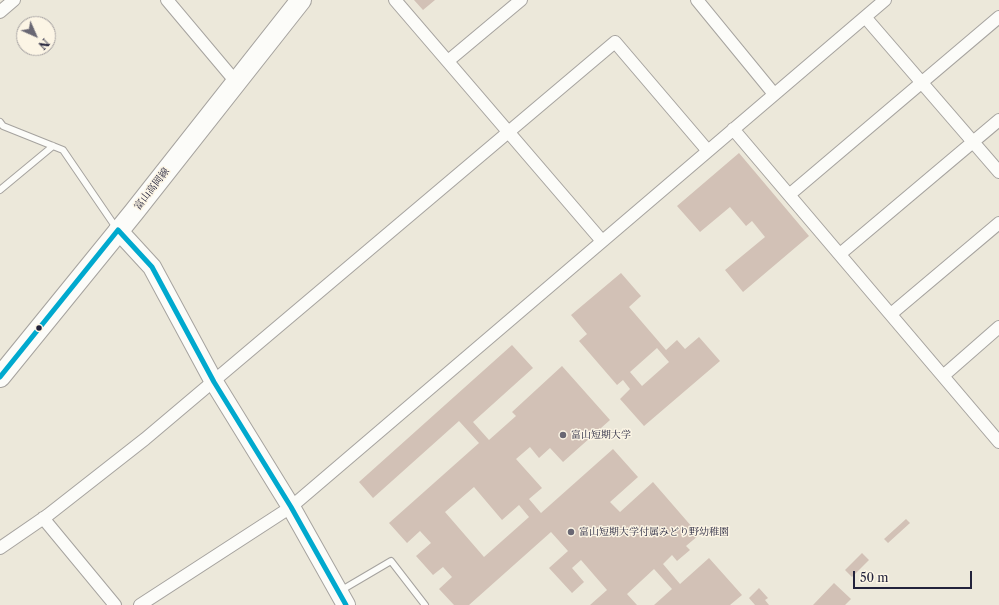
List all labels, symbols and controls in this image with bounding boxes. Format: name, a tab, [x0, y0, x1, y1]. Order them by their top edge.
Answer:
north arrow	[16, 16, 56, 56]
text: N	[35, 35, 52, 52]
street label: 富山高岡線	[132, 166, 172, 212]
unlabelled marker	[34, 323, 44, 333]
place label: 富山短期大学	[571, 429, 631, 441]
marker: 富山短期大学	[558, 430, 568, 440]
place label: 富山短期大学付属みどり野幼稚園	[579, 526, 729, 538]
marker: 富山短期大学付属みどり野幼稚園	[566, 527, 576, 537]
scale bar	[855, 563, 974, 589]
text: 50 m	[860, 570, 889, 585]

